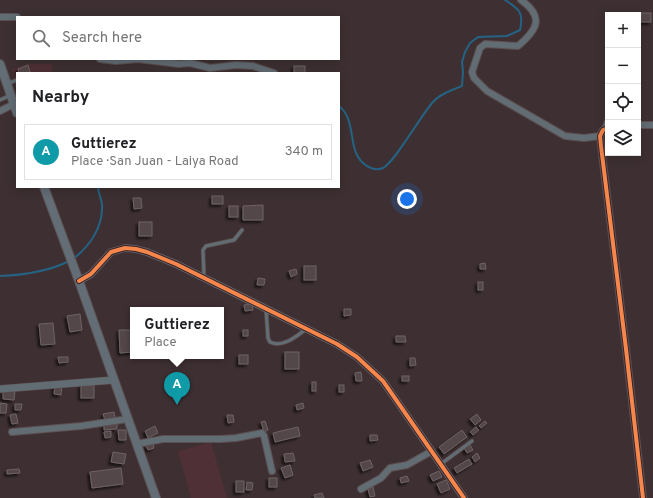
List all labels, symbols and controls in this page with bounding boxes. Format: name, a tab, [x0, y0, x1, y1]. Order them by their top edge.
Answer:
map controls	[605, 12, 641, 156]
button: +	[605, 12, 641, 48]
search box	[16, 16, 340, 60]
icon: search	[30, 27, 52, 49]
text: Search here	[62, 29, 142, 48]
button: −	[605, 48, 641, 84]
button: locate	[605, 84, 641, 120]
text: Nearby	[32, 87, 89, 109]
button: layers	[605, 120, 641, 156]
text: Guttierez	[71, 135, 137, 154]
text: A	[41, 144, 51, 160]
text: 340 m	[285, 144, 323, 160]
text: Place · San Juan - Laiya Road	[71, 154, 239, 170]
your location	[397, 189, 417, 209]
popup	[130, 307, 224, 359]
text: Guttierez	[144, 316, 210, 335]
text: Place	[144, 335, 176, 351]
pin: A	[164, 372, 190, 405]

